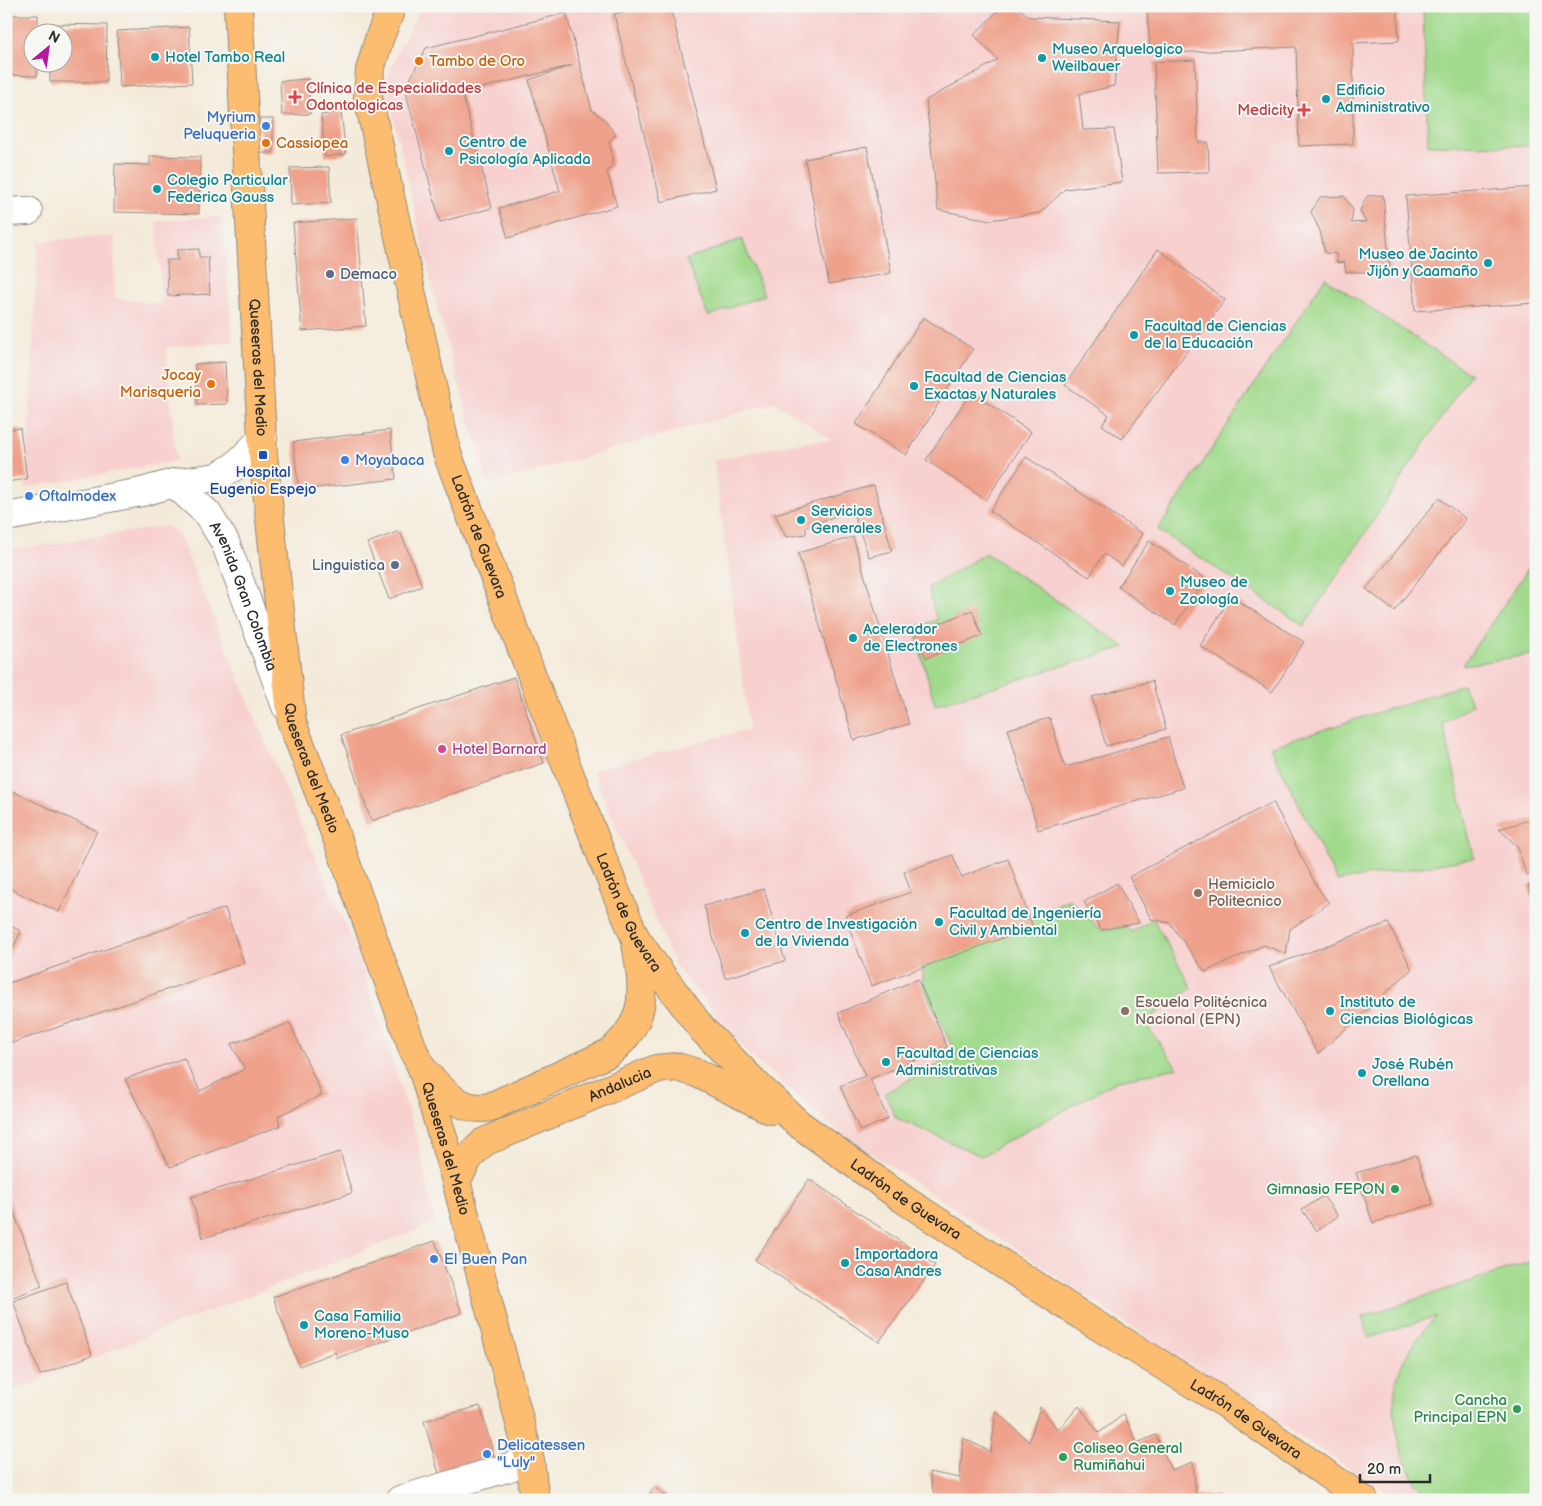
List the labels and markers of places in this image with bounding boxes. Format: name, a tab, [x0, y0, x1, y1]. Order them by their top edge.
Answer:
place label: Museo Arquelogico Weilbauer	[1052, 40, 1183, 76]
place label: Hotel Tambo Real	[165, 48, 285, 67]
marker: Hotel Tambo Real	[149, 51, 161, 63]
place label: Tambo de Oro	[429, 52, 525, 71]
marker: Museo Arquelogico Weilbauer	[1036, 52, 1048, 64]
marker: Tambo de Oro	[413, 55, 425, 67]
place label: Clínica de Especialidades Odontologicas	[306, 79, 482, 115]
place label: Edificio Administrativo	[1336, 81, 1430, 117]
marker: Clínica de Especialidades Odontologicas	[288, 90, 302, 104]
marker: Edificio Administrativo	[1320, 93, 1332, 105]
place label: Medicity	[1237, 101, 1294, 120]
marker: Medicity	[1298, 104, 1310, 116]
place label: Myrium Peluqueria	[183, 108, 256, 144]
marker: Myrium Peluqueria	[260, 120, 272, 132]
place label: Centro de Psicología Aplicada	[459, 133, 591, 169]
place label: Cassiopea	[276, 134, 348, 153]
marker: Cassiopea	[260, 137, 272, 149]
marker: Centro de Psicología Aplicada	[443, 145, 455, 157]
place label: Colegio Particular Federica Gauss	[167, 171, 288, 207]
marker: Colegio Particular Federica Gauss	[151, 183, 163, 195]
place label: Museo de Jacinto Jijón y Caamaño	[1358, 245, 1478, 281]
marker: Museo de Jacinto Jijón y Caamaño	[1482, 257, 1494, 269]
place label: Demaco	[340, 265, 397, 284]
marker: Demaco	[324, 268, 336, 280]
place label: Facultad de Ciencias de la Educación	[1144, 317, 1287, 353]
marker: Facultad de Ciencias de la Educación	[1128, 329, 1140, 341]
place label: Jocay Marisqueria	[120, 366, 201, 402]
place label: Facultad de Ciencias Exactas y Naturales	[924, 368, 1067, 404]
marker: Jocay Marisqueria	[205, 378, 217, 390]
marker: Facultad de Ciencias Exactas y Naturales	[908, 380, 920, 392]
marker: Hospital Eugenio Espejo	[257, 449, 269, 461]
place label: Moyabaca	[355, 451, 425, 470]
marker: Moyabaca	[339, 454, 351, 466]
place label: Hospital Eugenio Espejo	[210, 463, 316, 499]
place label: Oftalmodex	[39, 487, 116, 506]
marker: Oftalmodex	[23, 490, 35, 502]
place label: Servicios Generales	[811, 502, 882, 538]
marker: Servicios Generales	[795, 514, 807, 526]
place label: Linguistica	[312, 556, 385, 575]
marker: Linguistica	[389, 559, 401, 571]
place label: Museo de Zoología	[1179, 573, 1248, 609]
marker: Museo de Zoología	[1164, 585, 1176, 597]
place label: Acelerador de Electrones	[863, 620, 958, 656]
marker: Acelerador de Electrones	[847, 632, 859, 644]
place label: Hotel Barnard	[452, 740, 547, 759]
marker: Hotel Barnard	[436, 743, 448, 755]
place label: Hemiciclo Politecnico	[1208, 875, 1282, 911]
marker: Hemiciclo Politecnico	[1192, 887, 1204, 899]
place label: Facultad de Ingeniería Civil y Ambiental	[949, 904, 1102, 940]
place label: Centro de Investigación de la Vivienda	[755, 915, 917, 951]
marker: Facultad de Ingeniería Civil y Ambiental	[933, 916, 945, 928]
marker: Centro de Investigación de la Vivienda	[739, 927, 751, 939]
place label: Escuela Politécnica Nacional (EPN)	[1135, 993, 1267, 1029]
place label: Instituto de Ciencias Biológicas	[1340, 993, 1474, 1029]
marker: Escuela Politécnica Nacional (EPN)	[1119, 1005, 1131, 1017]
marker: Instituto de Ciencias Biológicas	[1324, 1005, 1336, 1017]
place label: Facultad de Ciencias Administrativas	[896, 1044, 1039, 1080]
place label: José Rubén Orellana	[1372, 1055, 1454, 1091]
marker: Facultad de Ciencias Administrativas	[880, 1056, 892, 1068]
marker: José Rubén Orellana	[1356, 1067, 1368, 1079]
place label: Gimnasio FEPON	[1266, 1180, 1385, 1199]
marker: Gimnasio FEPON	[1389, 1183, 1401, 1195]
place label: Importadora Casa Andres	[855, 1245, 942, 1281]
place label: El Buen Pan	[444, 1250, 527, 1269]
marker: El Buen Pan	[428, 1253, 440, 1265]
marker: Importadora Casa Andres	[839, 1257, 851, 1269]
place label: Casa Familia Moreno-Muso	[314, 1307, 409, 1343]
marker: Casa Familia Moreno-Muso	[298, 1319, 310, 1331]
place label: Cancha Principal EPN	[1414, 1391, 1507, 1427]
marker: Cancha Principal EPN	[1511, 1403, 1523, 1415]
place label: Delicatessen "Luly"	[497, 1436, 585, 1472]
place label: Coliseo General Rumiñahui	[1073, 1439, 1182, 1475]
marker: Delicatessen "Luly"	[481, 1448, 493, 1460]
marker: Coliseo General Rumiñahui	[1057, 1451, 1069, 1463]

